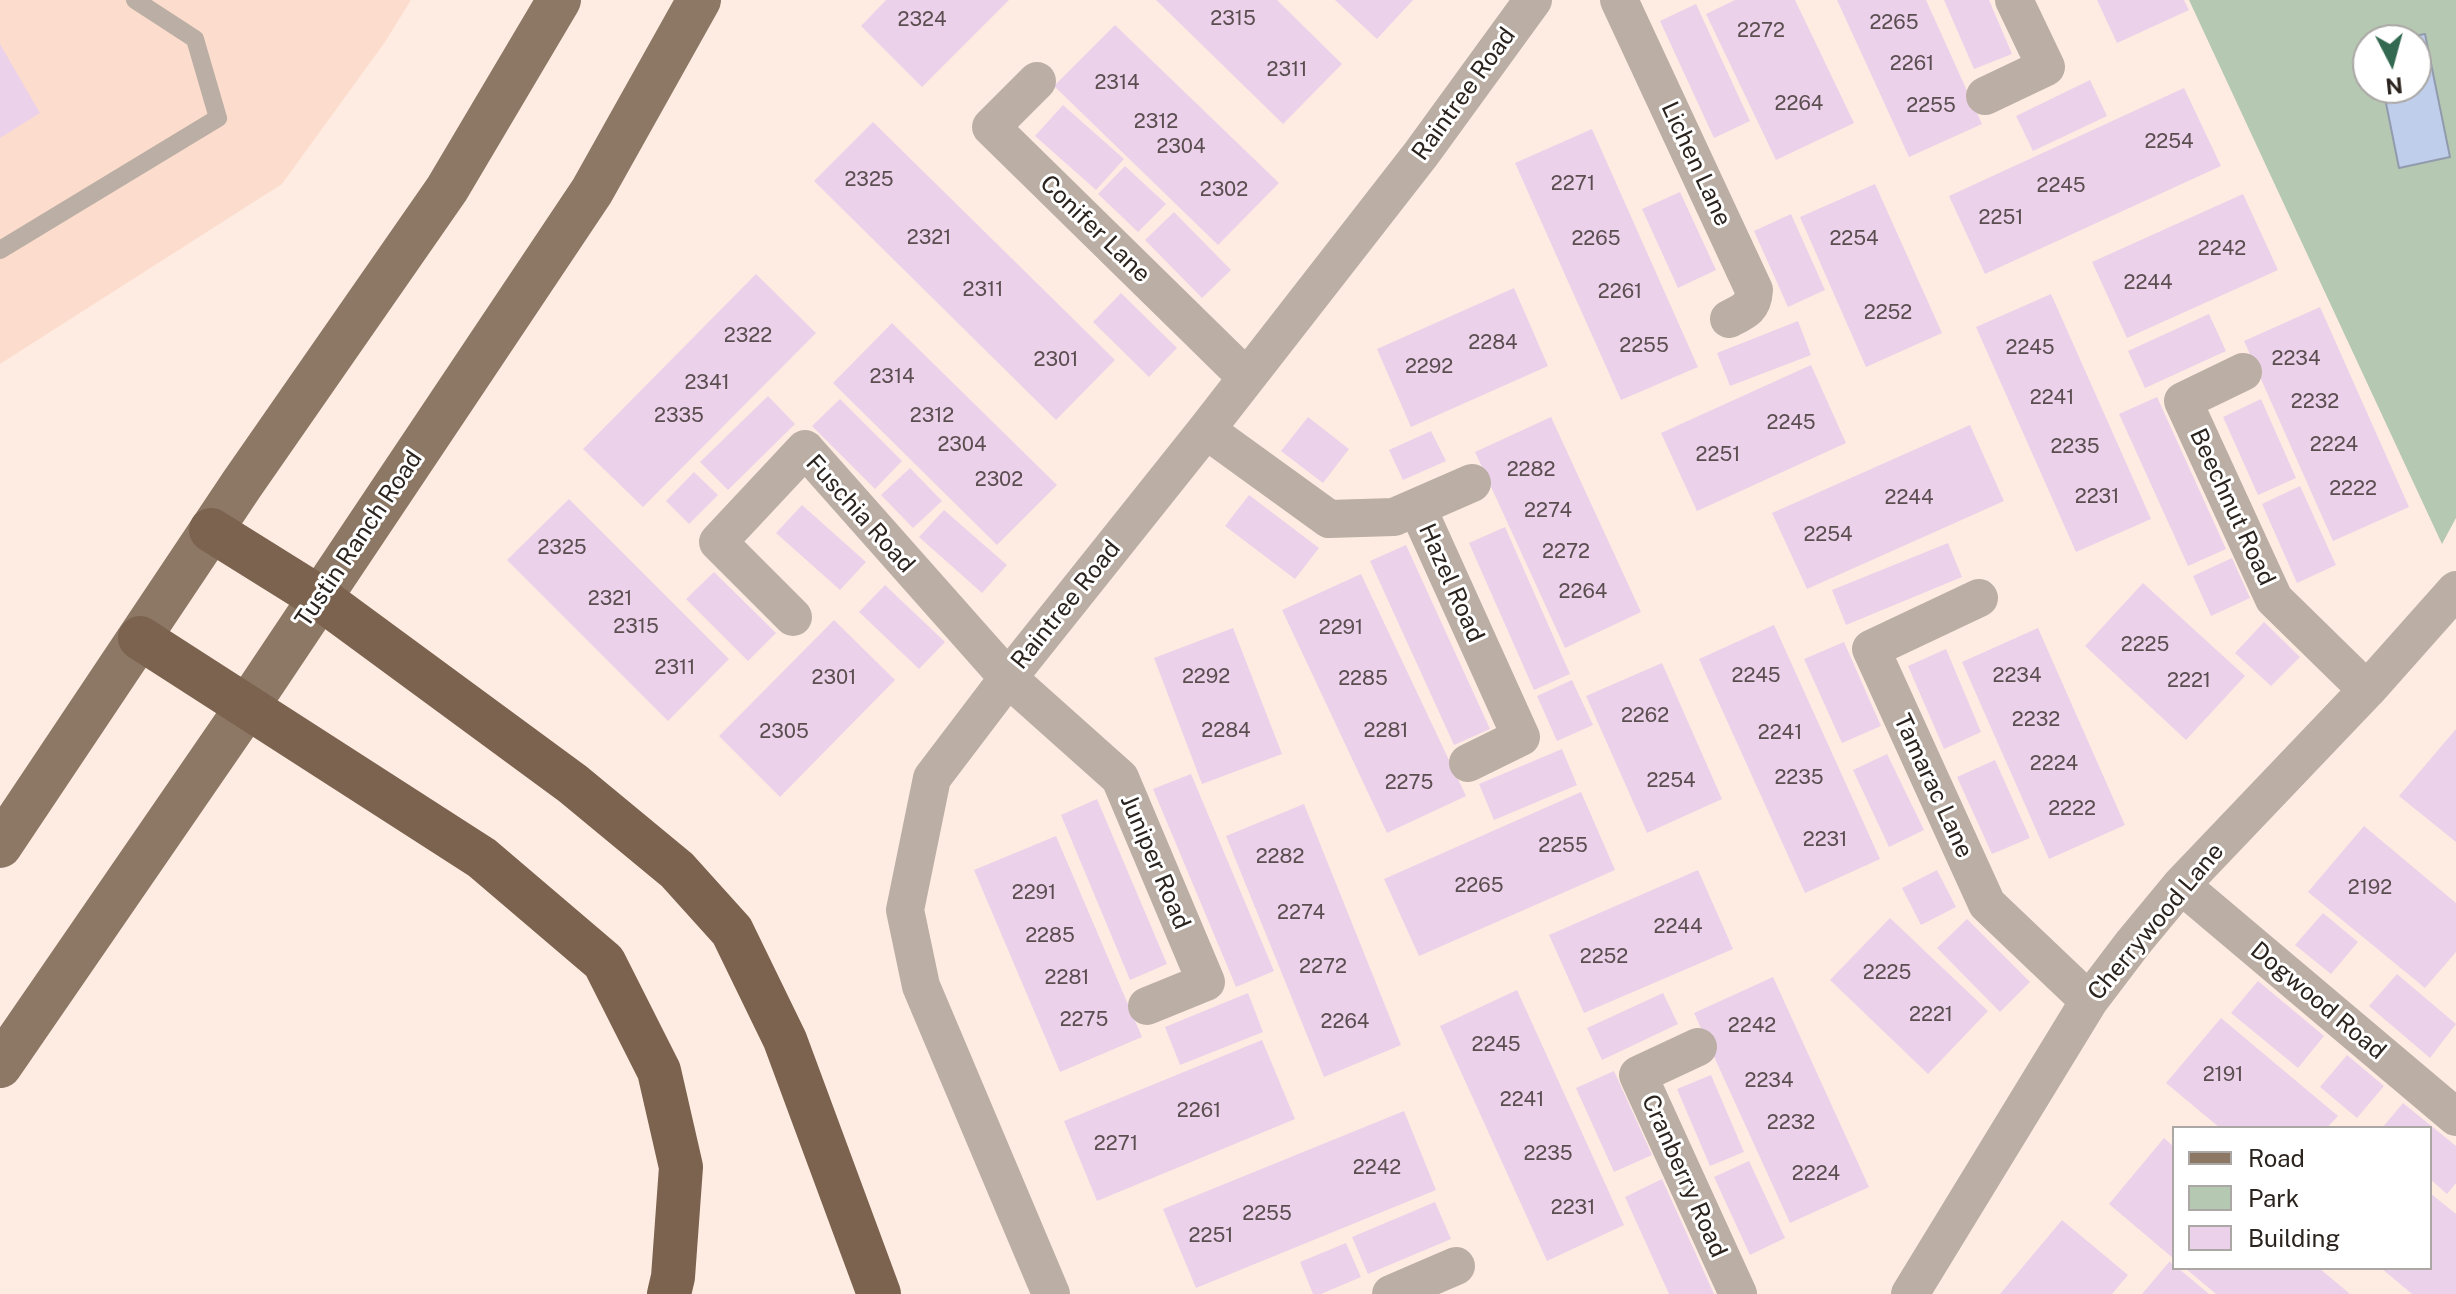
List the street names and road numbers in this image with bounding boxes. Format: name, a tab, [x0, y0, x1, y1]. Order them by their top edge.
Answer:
street label: Raintree Road	[1406, 22, 1522, 166]
street label: Lichen Lane	[1655, 97, 1737, 231]
street label: Conifer Lane	[1034, 169, 1156, 289]
street label: Beechnut Road	[2183, 424, 2281, 590]
street label: Tustin Ranch Road	[289, 445, 429, 633]
street label: Fuschia Road	[800, 449, 920, 579]
street label: Hazel Road	[1412, 519, 1490, 647]
street label: Raintree Road	[1005, 535, 1127, 675]
street label: Tamarac Lane	[1887, 710, 1979, 862]
street label: Juniper Road	[1114, 790, 1196, 934]
street label: Cherrywood Lane	[2082, 838, 2230, 1006]
street label: Dogwood Road	[2245, 936, 2391, 1066]
street label: Cranberry Road	[1635, 1090, 1733, 1262]

